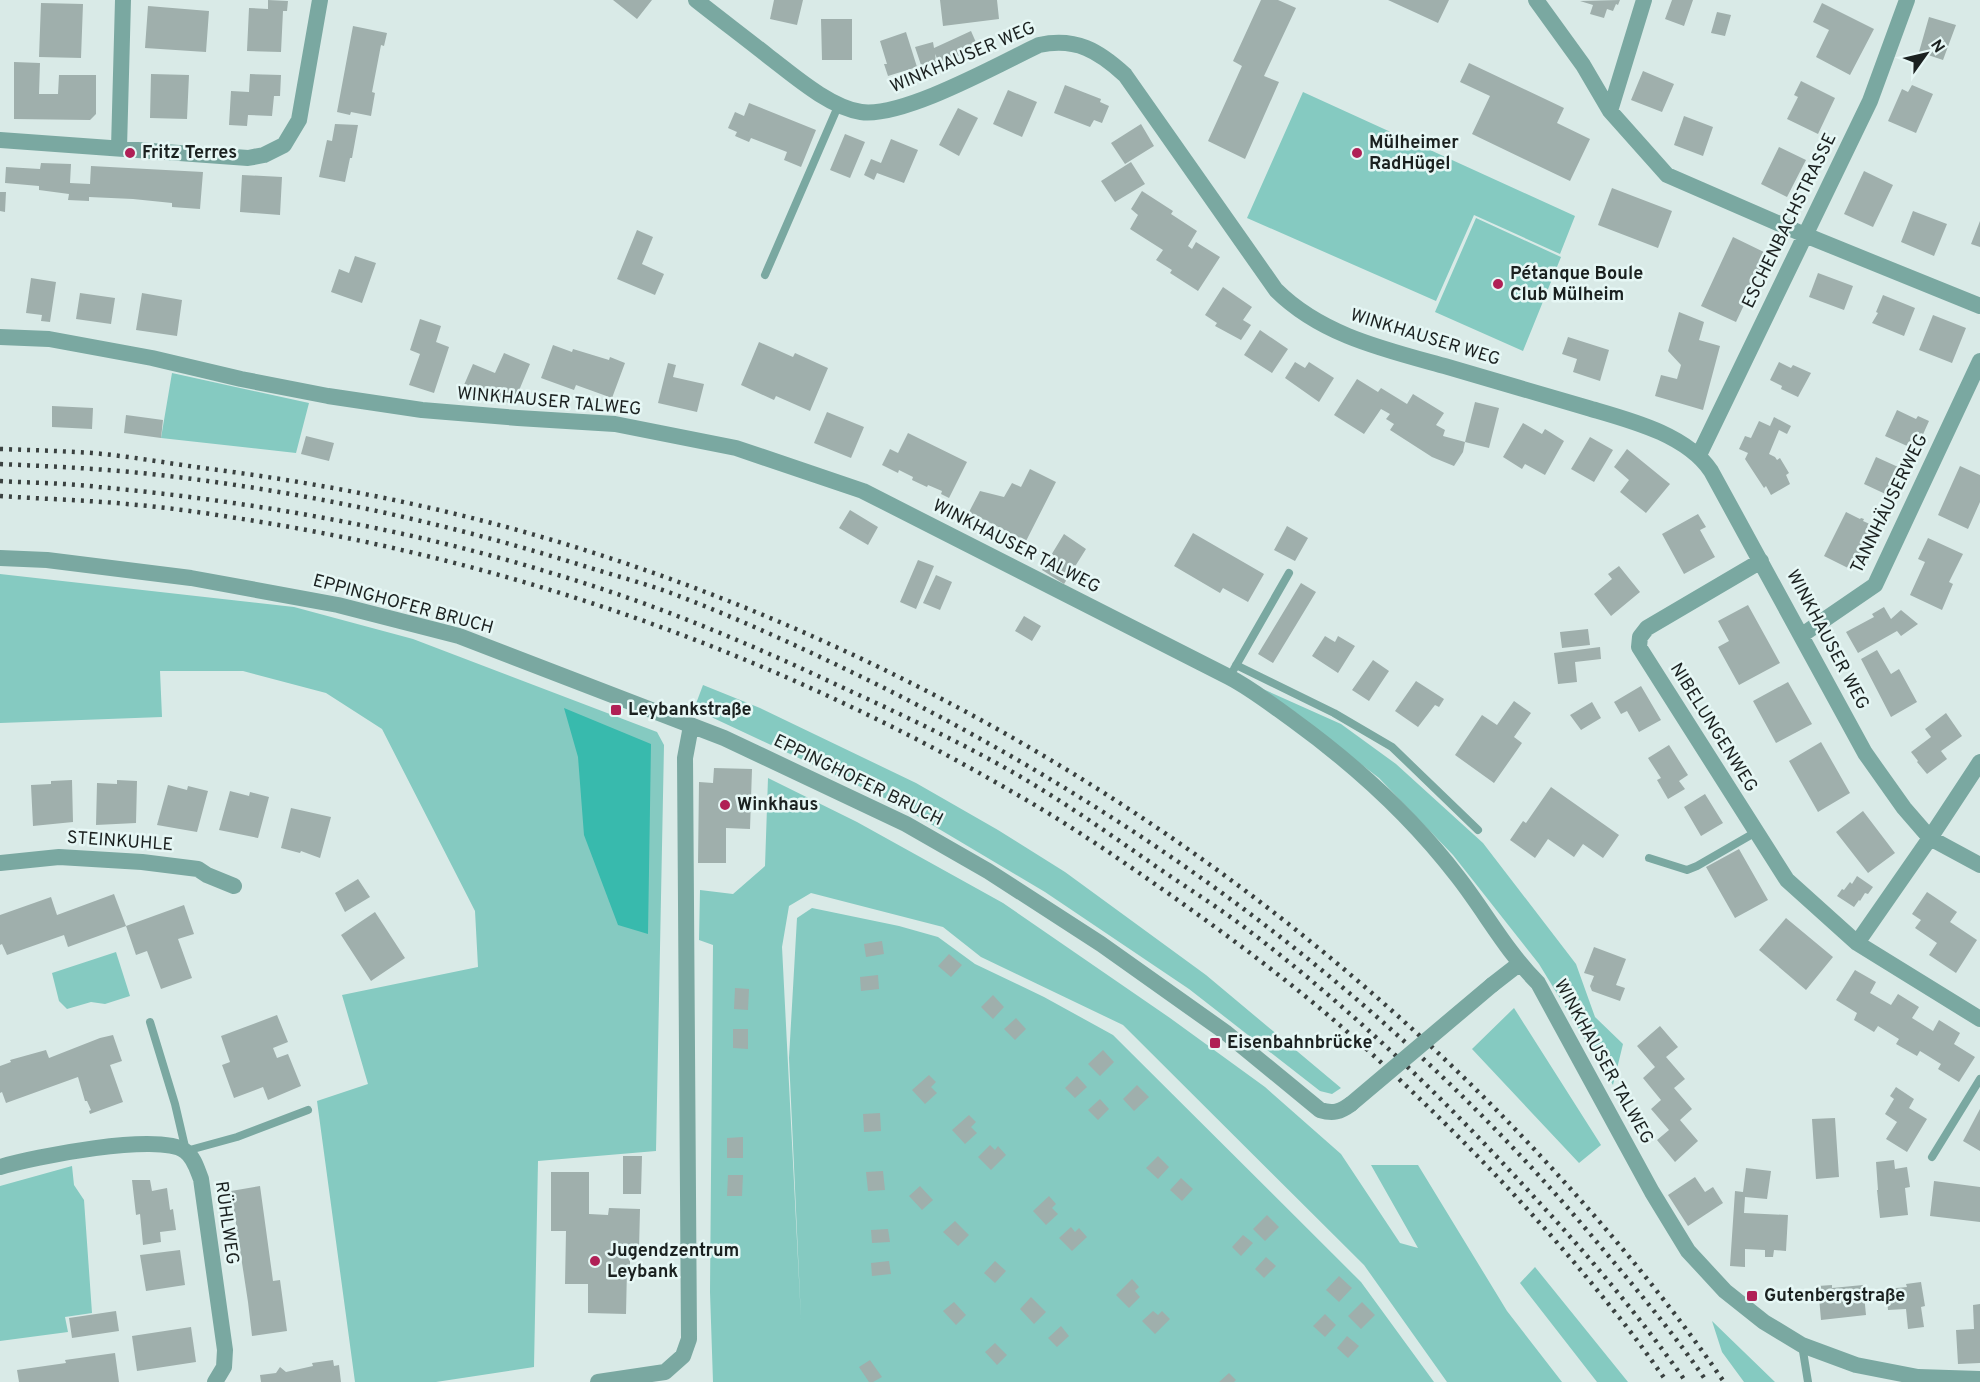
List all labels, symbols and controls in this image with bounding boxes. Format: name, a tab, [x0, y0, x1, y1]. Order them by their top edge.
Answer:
street label: WINKHAUSER WEG	[887, 17, 1039, 99]
north arrow	[1896, 24, 1956, 84]
text: N	[1925, 36, 1948, 57]
street label: ESCHENBACHSTRASSE	[1738, 130, 1842, 312]
place label: Mülheimer RadHügel	[1369, 132, 1459, 176]
place label: Fritz Terres	[142, 142, 237, 165]
marker: Fritz Terres	[123, 146, 137, 160]
marker: Mülheimer RadHügel	[1350, 146, 1364, 160]
place label: Pétanque Boule Club Mülheim	[1510, 263, 1643, 307]
marker: Pétanque Boule Club Mülheim	[1491, 277, 1505, 291]
street label: WINKHAUSER WEG	[1347, 304, 1503, 372]
street label: WINKHAUSER TALWEG	[456, 382, 642, 422]
street label: TANNHÄUSERWEG	[1844, 430, 1934, 578]
street label: WINKHAUSER TALWEG	[928, 495, 1104, 599]
street label: WINKHAUSER WEG	[1780, 566, 1874, 714]
street label: EPPINGHOFER BRUCH	[310, 570, 496, 640]
street label: NIBELUNGENWEG	[1664, 659, 1762, 797]
place label: Leybankstraße	[628, 699, 752, 722]
marker: Leybankstraße	[609, 703, 623, 717]
street label: EPPINGHOFER BRUCH	[769, 730, 947, 832]
place label: Winkhaus	[737, 794, 818, 817]
marker: Winkhaus	[718, 798, 732, 812]
street label: STEINKUHLE	[66, 827, 174, 857]
street label: WINKHAUSER TALWEG	[1548, 975, 1658, 1149]
place label: Eisenbahnbrücke	[1227, 1032, 1372, 1055]
marker: Eisenbahnbrücke	[1208, 1036, 1222, 1050]
street label: RÜHLWEG	[209, 1180, 245, 1266]
place label: Jugendzentrum Leybank	[607, 1240, 739, 1284]
marker: Jugendzentrum Leybank	[588, 1254, 602, 1268]
place label: Gutenbergstraße	[1764, 1285, 1905, 1308]
marker: Gutenbergstraße	[1745, 1289, 1759, 1303]

